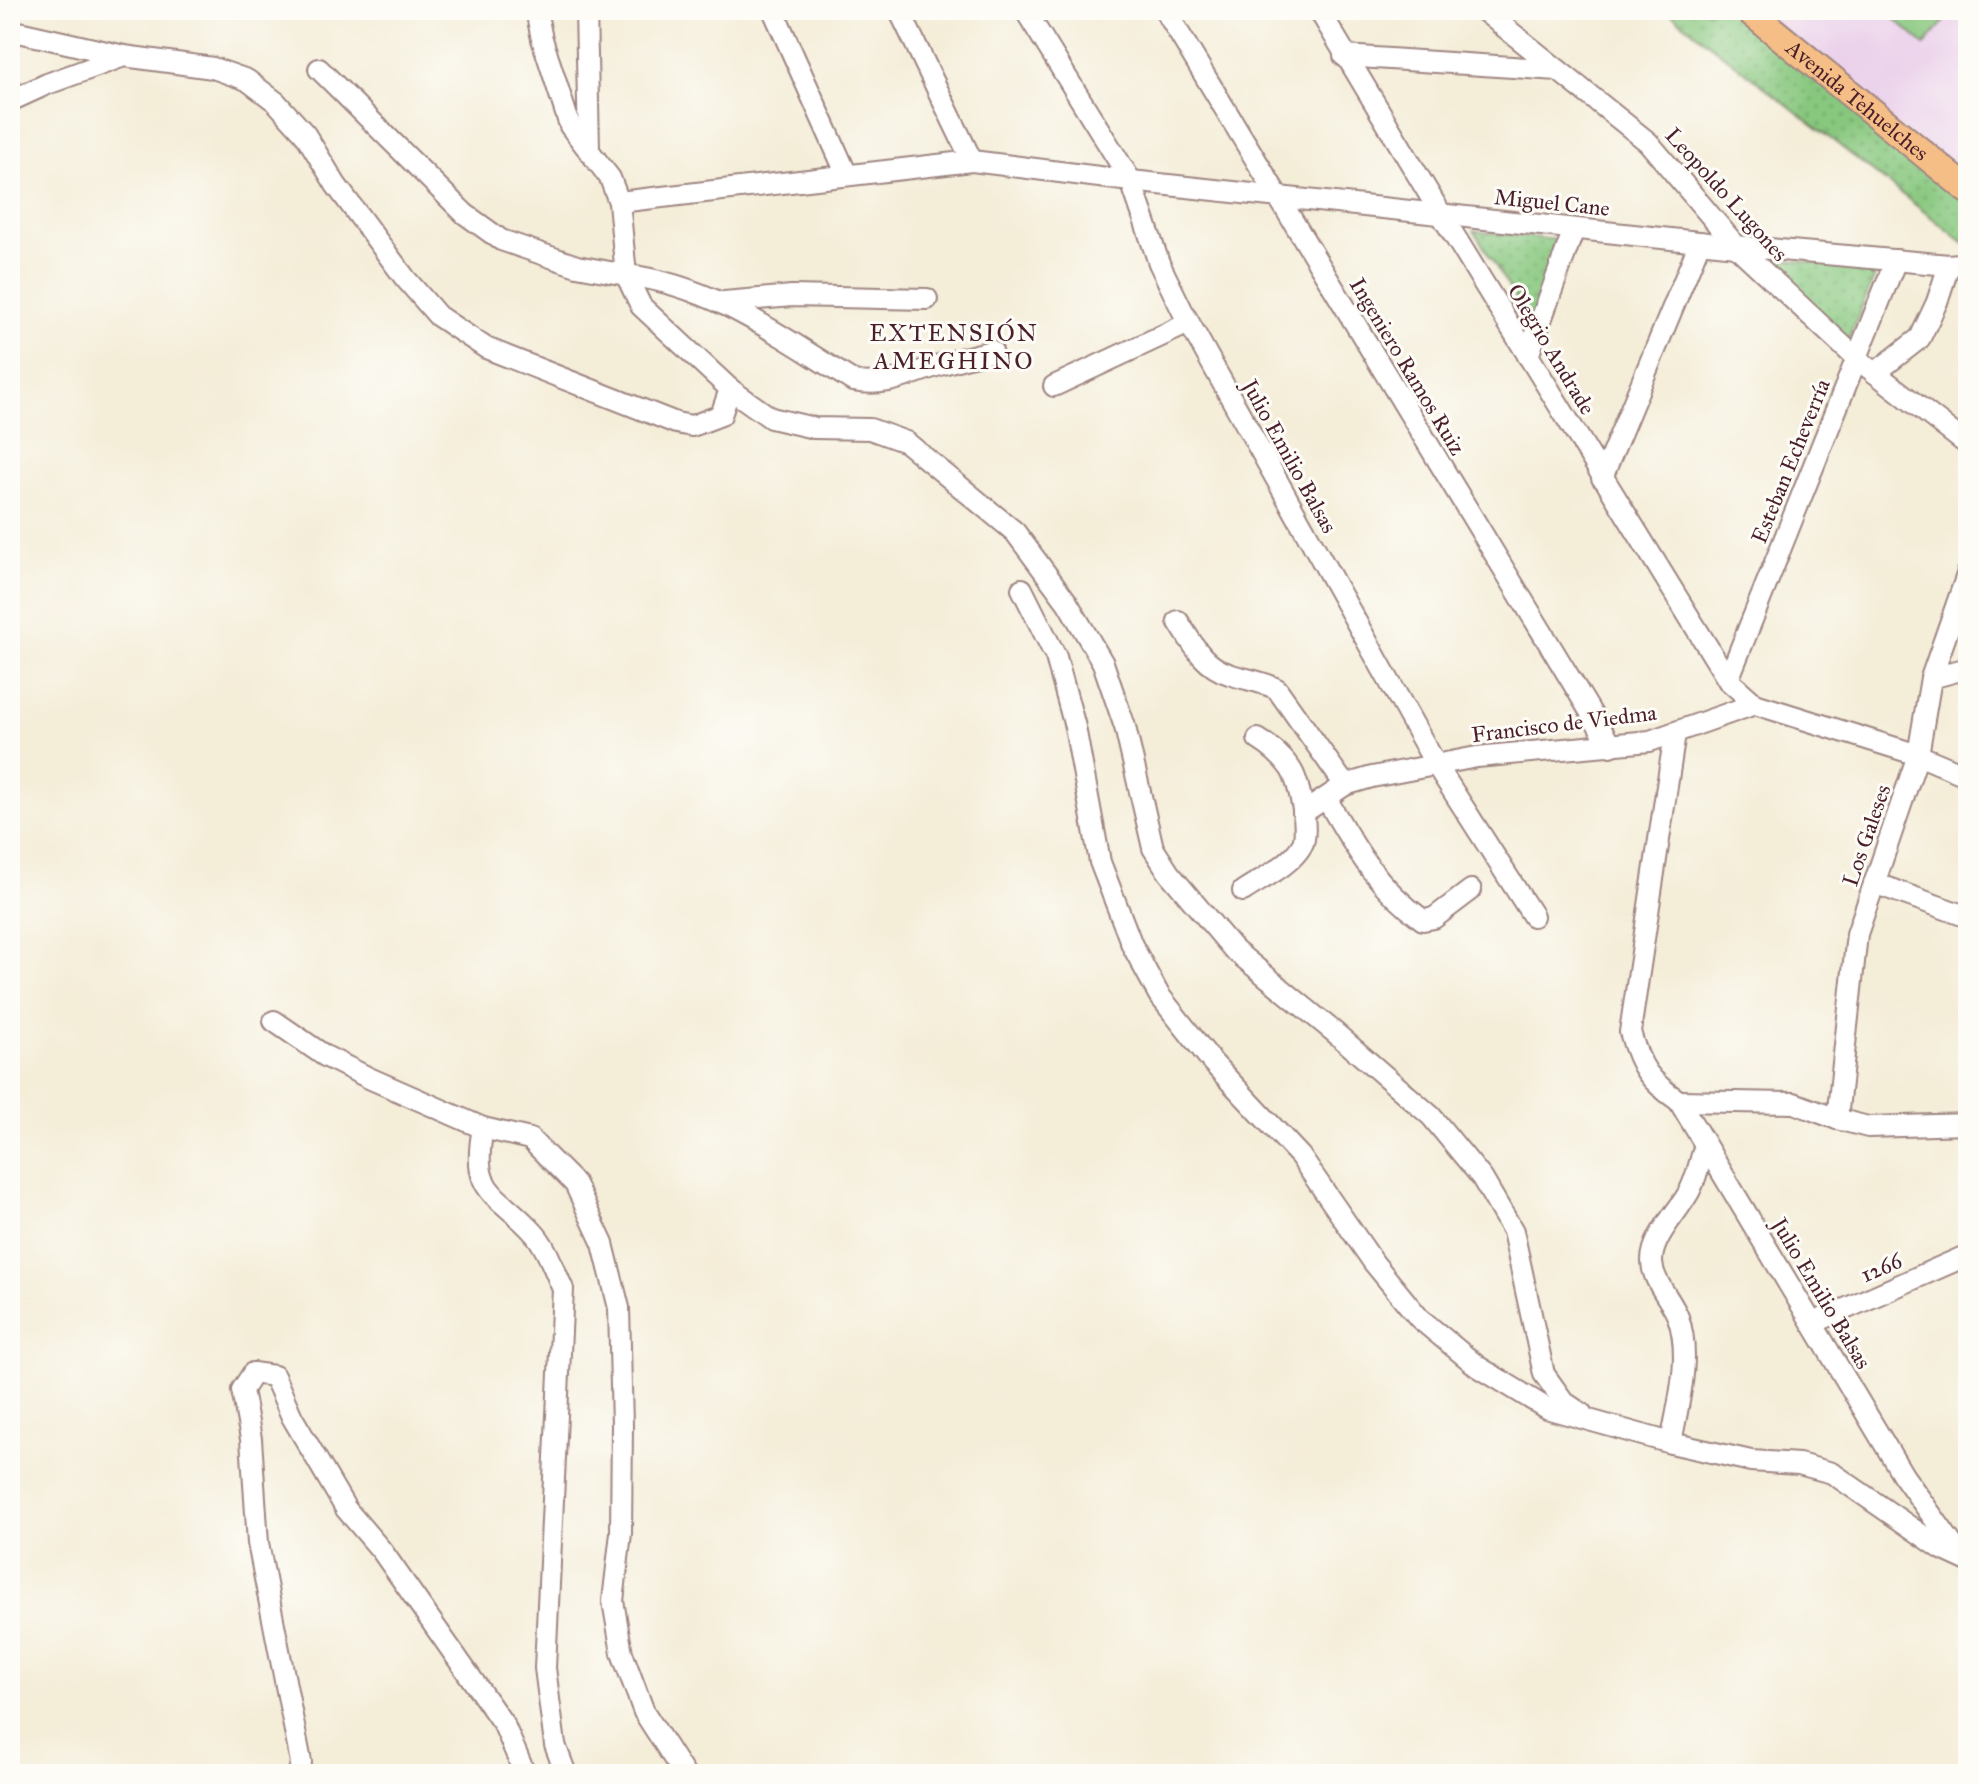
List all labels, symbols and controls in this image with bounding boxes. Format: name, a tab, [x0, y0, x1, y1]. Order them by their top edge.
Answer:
street label: Avenida Tehuelches	[1780, 33, 1934, 167]
street label: Leopoldo Lugones	[1660, 122, 1794, 267]
street label: Miguel Cane	[1493, 183, 1611, 222]
street label: Ingeniero Ramos Ruiz	[1344, 273, 1471, 460]
street label: Olegrio Andrade	[1502, 279, 1601, 420]
district label: EXTENSIÓN AMEGHINO	[869, 318, 1039, 376]
street label: Julio Emilio Balsas	[1235, 373, 1343, 538]
street label: Esteban Echeverría	[1745, 374, 1836, 547]
street label: Francisco de Viedma	[1470, 699, 1659, 748]
street label: Los Galeses	[1836, 781, 1896, 890]
street label: Julio Emilio Balsas	[1765, 1211, 1877, 1374]
street label: 1266	[1856, 1246, 1907, 1288]

